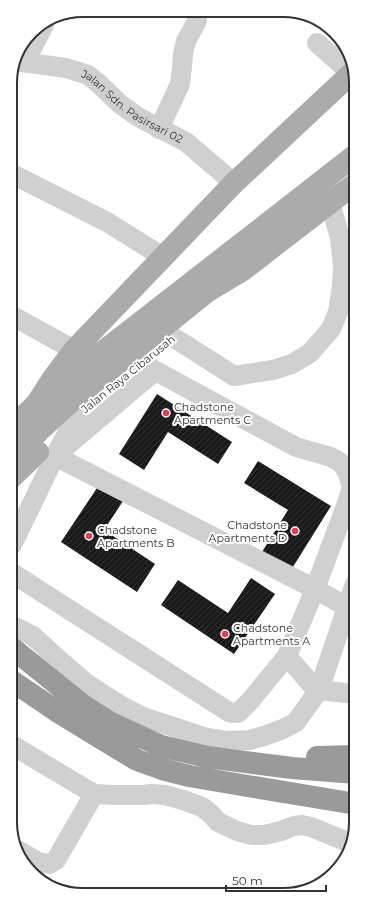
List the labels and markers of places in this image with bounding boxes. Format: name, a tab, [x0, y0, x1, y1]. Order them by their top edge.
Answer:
place label: Chadstone Apartments C	[174, 400, 251, 427]
marker: Chadstone Apartments C	[161, 408, 171, 418]
place label: Chadstone Apartments D	[209, 518, 287, 545]
place label: Chadstone Apartments B	[97, 523, 175, 550]
marker: Chadstone Apartments D	[290, 526, 300, 536]
marker: Chadstone Apartments B	[84, 531, 94, 541]
place label: Chadstone Apartments A	[233, 621, 310, 648]
marker: Chadstone Apartments A	[220, 629, 230, 639]

